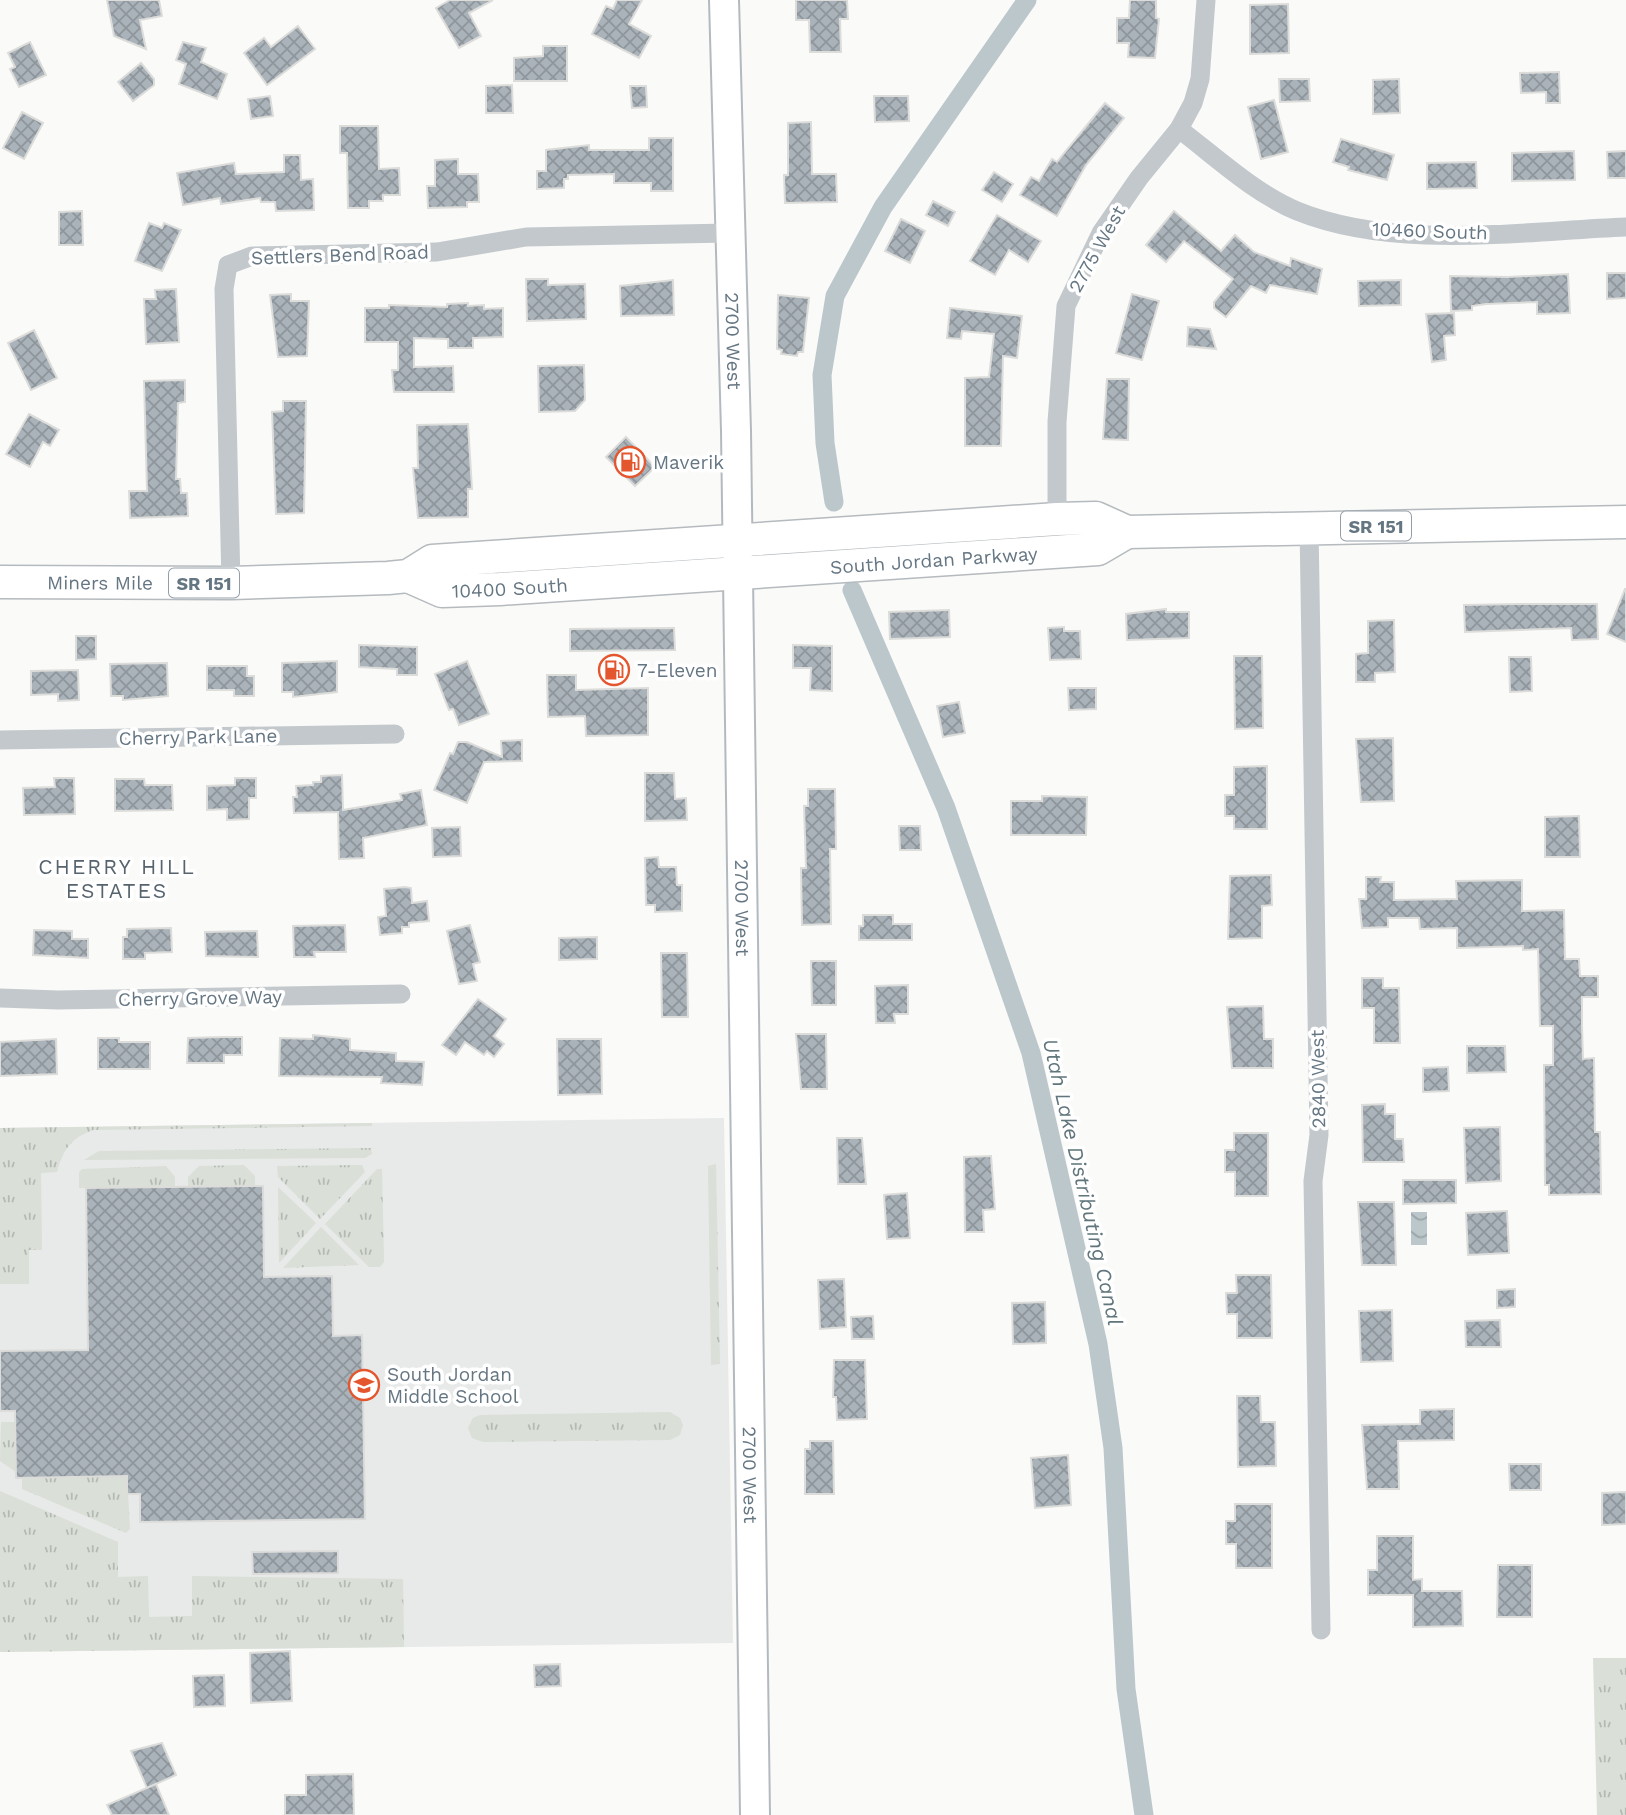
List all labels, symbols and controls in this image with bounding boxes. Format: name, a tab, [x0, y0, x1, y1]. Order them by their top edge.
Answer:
street label: 2775 West	[1064, 202, 1130, 296]
street label: 10460 South	[1372, 217, 1488, 245]
street label: Settlers Bend Road	[251, 240, 429, 270]
street label: 2700 West	[721, 292, 746, 390]
fuel station icon: Maverik	[613, 445, 647, 479]
place label: Maverik	[653, 451, 724, 474]
road number: SR 151	[1341, 512, 1411, 540]
street label: South Jordan Parkway	[829, 542, 1039, 578]
road number: SR 151	[169, 568, 239, 598]
street label: Miners Mile	[47, 571, 153, 594]
street label: 10400 South	[451, 573, 568, 602]
fuel station icon: 7-Eleven	[597, 653, 631, 687]
place label: 7-Eleven	[637, 659, 718, 682]
street label: Cherry Park Lane	[118, 724, 278, 750]
district label: CHERRY HILL ESTATES	[38, 854, 196, 903]
street label: 2700 West	[730, 859, 755, 957]
street label: Cherry Grove Way	[118, 985, 282, 1011]
street label: 2840 West	[1306, 1029, 1330, 1129]
water label: Utah Lake Distributing Canal	[1038, 1036, 1128, 1328]
place label: South Jordan Middle School	[387, 1363, 519, 1408]
school or university icon: South Jordan Middle School	[347, 1368, 381, 1402]
street label: 2700 West	[738, 1426, 762, 1524]

